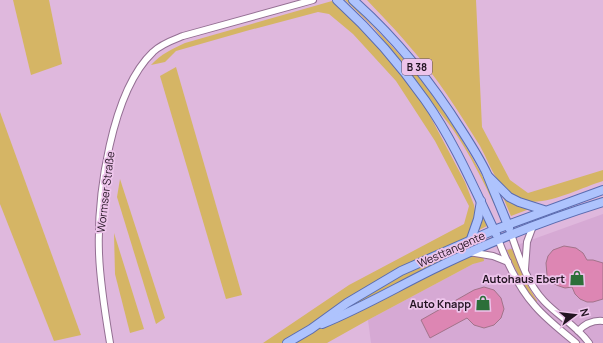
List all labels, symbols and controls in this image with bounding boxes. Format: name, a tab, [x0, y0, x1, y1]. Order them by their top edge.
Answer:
road number: B 38	[402, 59, 432, 75]
street label: Wormser Straße	[93, 150, 118, 234]
street label: Westtangente	[415, 227, 488, 271]
shop icon: Autohaus Ebert	[568, 269, 586, 287]
place label: Autohaus Ebert	[482, 271, 565, 286]
shop icon: Auto Knapp	[474, 294, 492, 312]
north arrow	[555, 295, 595, 335]
place label: Auto Knapp	[409, 296, 471, 311]
text: N	[577, 307, 593, 318]

